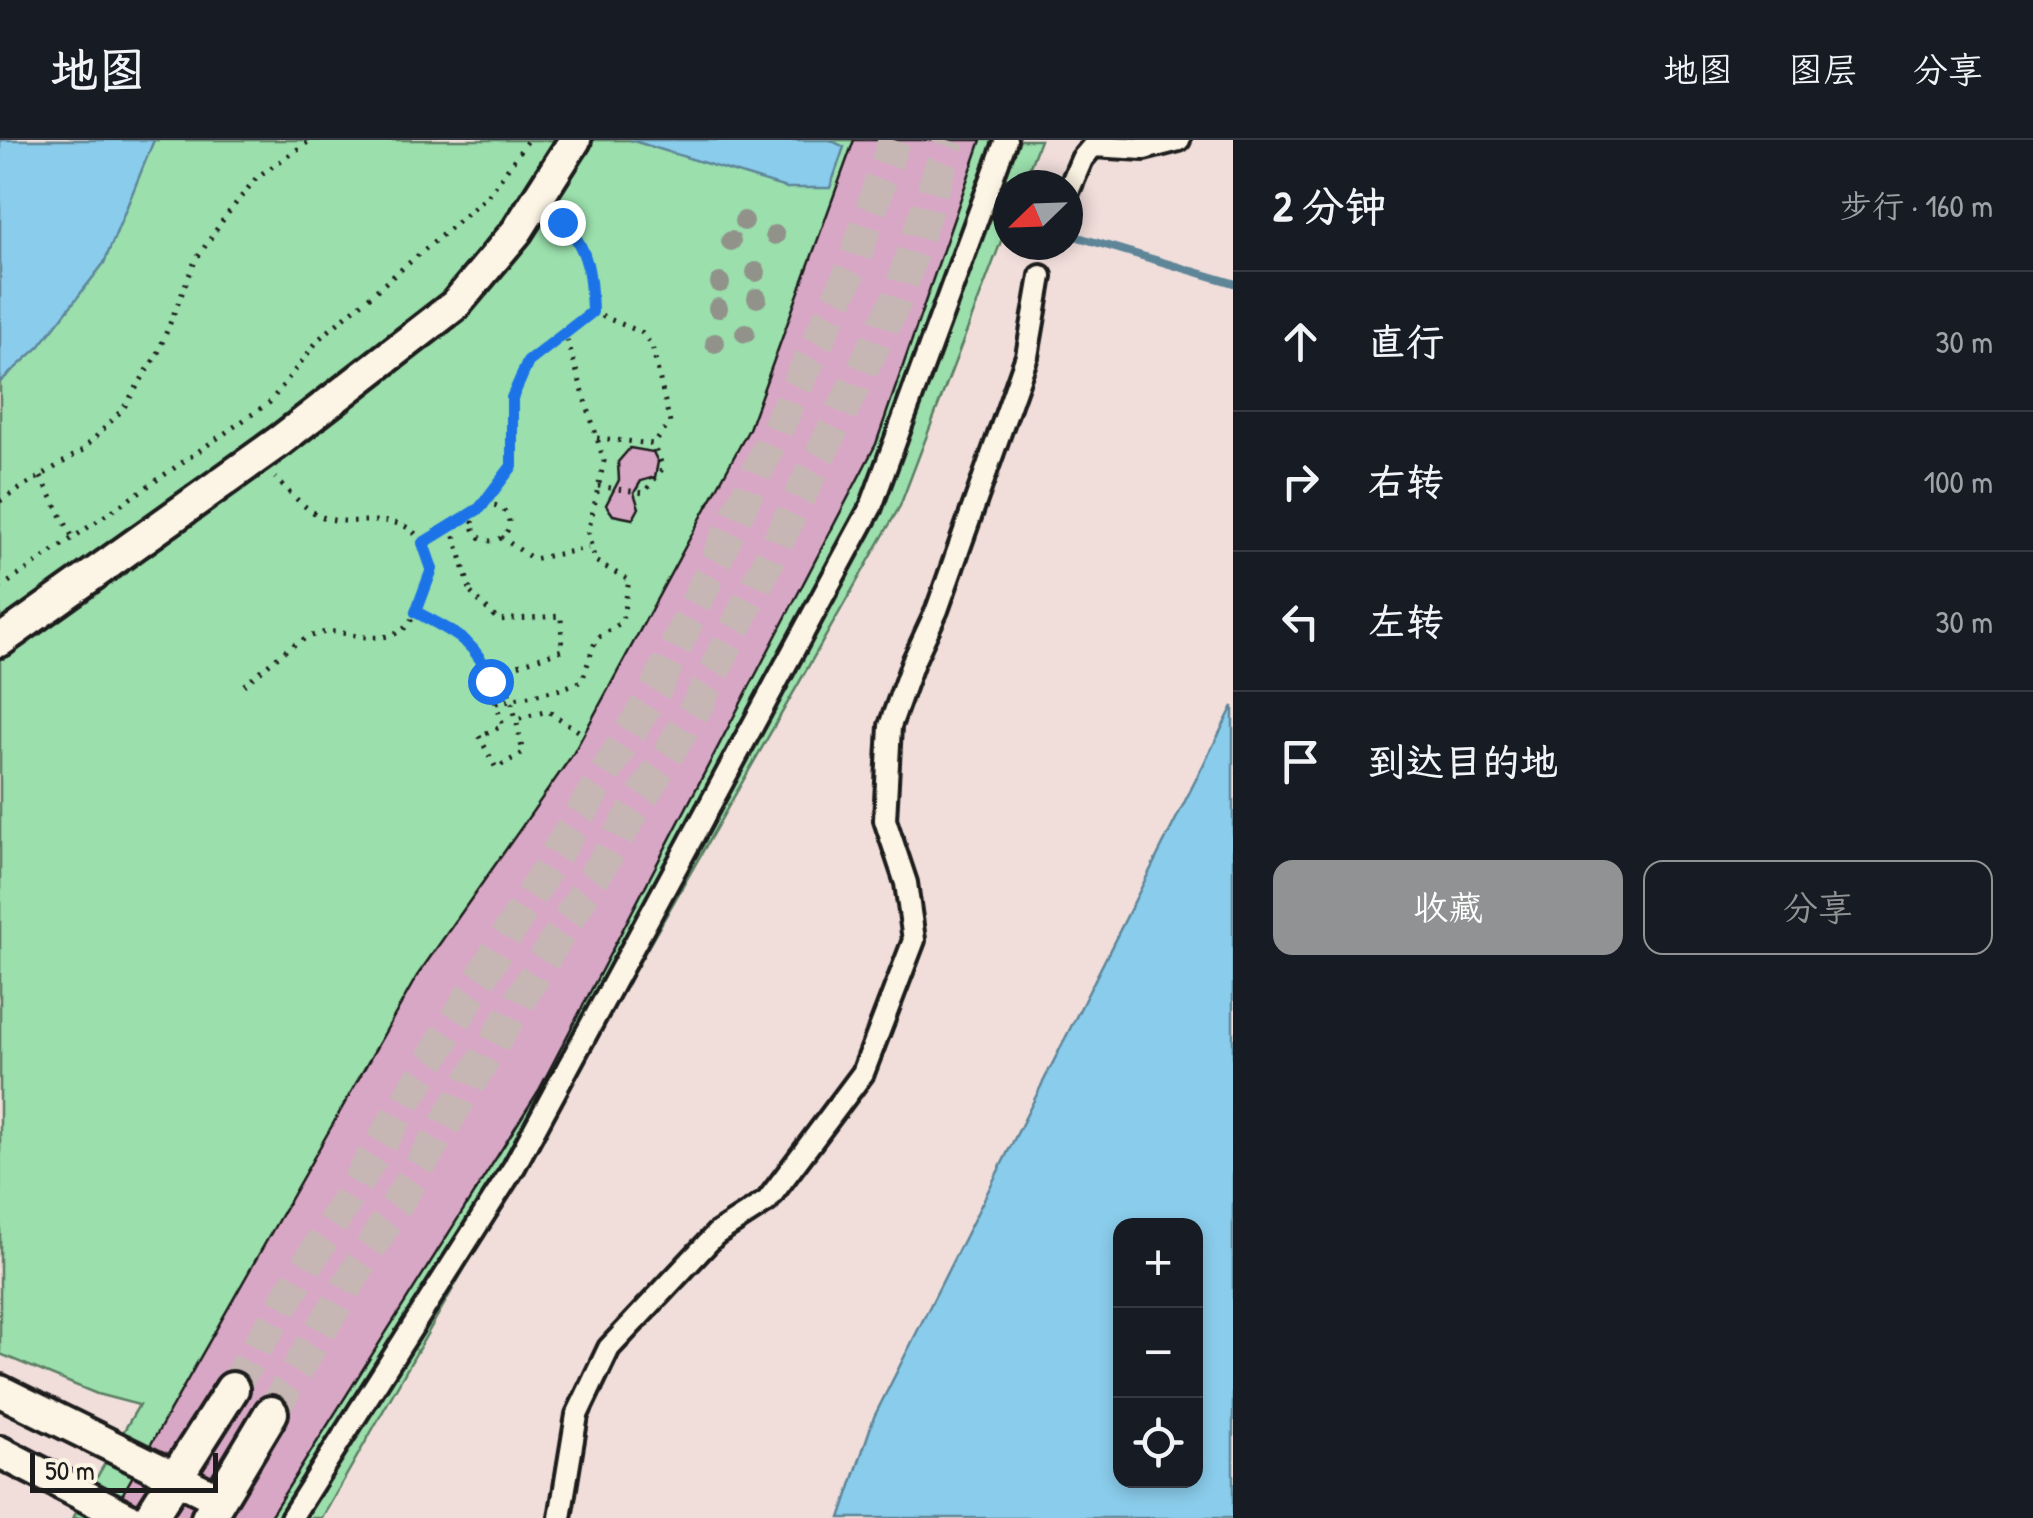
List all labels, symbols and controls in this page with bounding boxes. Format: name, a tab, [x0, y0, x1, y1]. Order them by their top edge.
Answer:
text: 地图	[50, 37, 146, 102]
text: 地图	[1663, 46, 1733, 93]
text: 图层	[1788, 46, 1858, 93]
text: 分享	[1913, 46, 1983, 93]
north arrow	[993, 170, 1083, 260]
text: 2 分钟	[1273, 177, 1386, 234]
text: 步行 · 160 m	[1840, 184, 1993, 227]
route end	[540, 200, 586, 246]
icon: ahead	[1273, 314, 1328, 369]
text: 直行	[1368, 315, 1444, 367]
text: 30 m	[1935, 320, 1993, 363]
icon: right	[1273, 454, 1328, 509]
text: 右转	[1368, 455, 1444, 507]
text: 100 m	[1924, 460, 1993, 503]
icon: left	[1273, 594, 1328, 649]
text: 左转	[1368, 595, 1444, 647]
text: 30 m	[1935, 600, 1993, 643]
route start	[468, 659, 514, 705]
icon: arrive	[1273, 734, 1328, 789]
text: 到达目的地	[1368, 735, 1558, 787]
button: 收藏	[1273, 860, 1623, 955]
button: 分享	[1643, 860, 1993, 955]
map controls	[1113, 1218, 1203, 1488]
button: +	[1113, 1218, 1203, 1308]
button: −	[1113, 1308, 1203, 1398]
button: locate	[1113, 1398, 1203, 1488]
scale bar	[30, 1448, 218, 1492]
text: 50 m	[45, 1451, 95, 1489]

